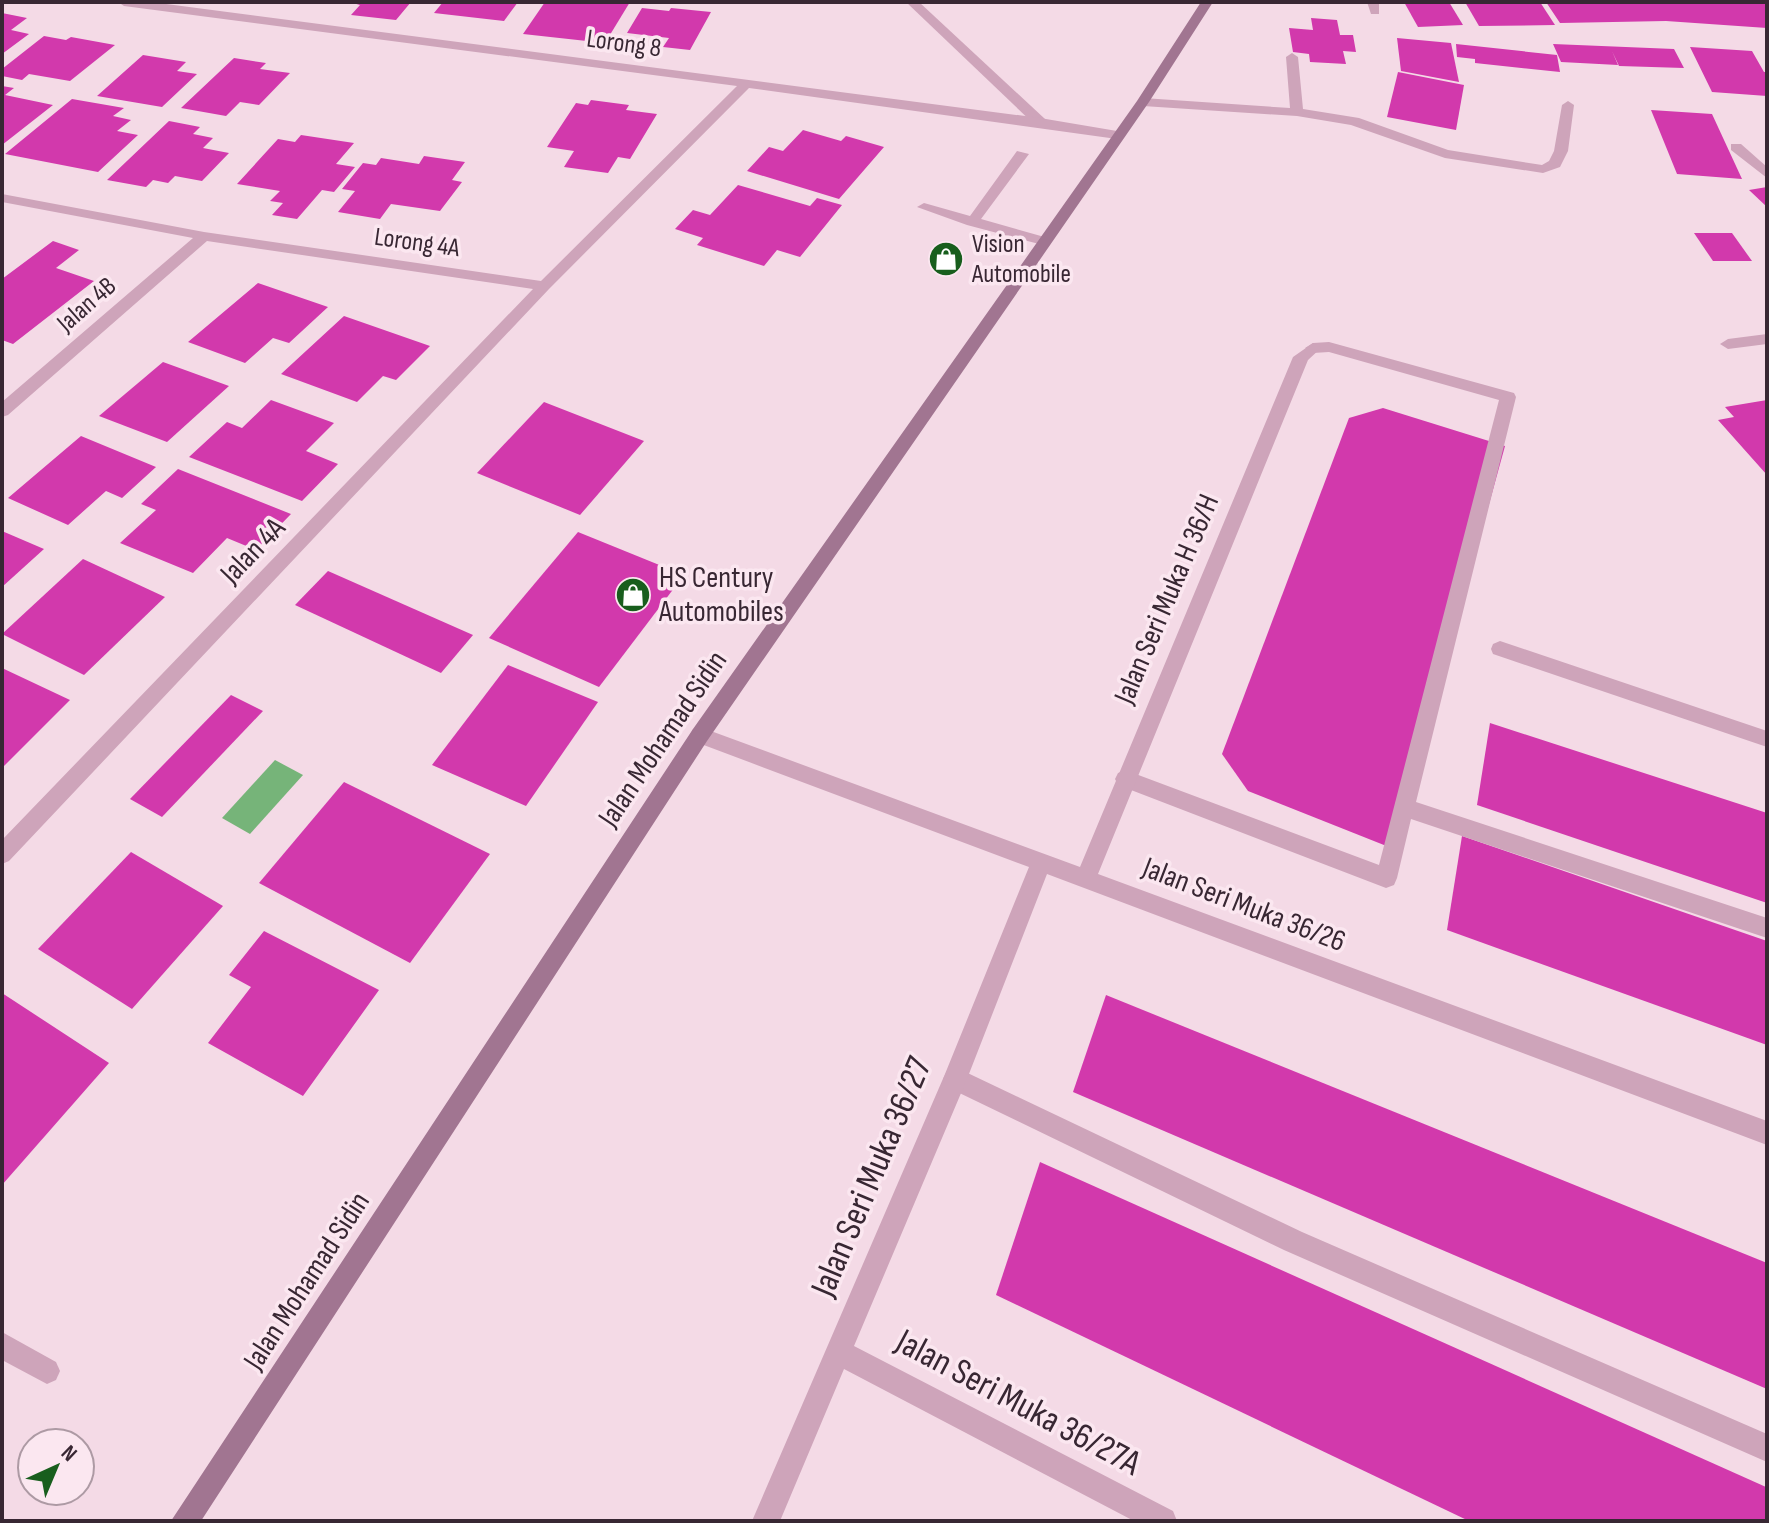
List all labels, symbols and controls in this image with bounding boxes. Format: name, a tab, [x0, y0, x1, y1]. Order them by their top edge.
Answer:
street label: Lorong 8	[585, 23, 663, 65]
street label: Lorong 4A	[372, 222, 462, 264]
place label: Vision Automobile	[971, 229, 1071, 290]
shop icon: Vision Automobile	[927, 240, 965, 278]
street label: Jalan 4B	[50, 271, 123, 340]
street label: Jalan Seri Muka H 36/H	[1106, 489, 1227, 710]
street label: Jalan 4A	[212, 510, 293, 592]
place label: HS Century Automobiles	[658, 560, 784, 630]
shop icon: HS Century Automobiles	[614, 576, 652, 614]
street label: Jalan Mohamad Sidin	[590, 644, 735, 835]
street label: Jalan Seri Muka 36/26	[1137, 849, 1351, 960]
street label: Jalan Seri Muka 36/27	[802, 1050, 942, 1304]
street label: Jalan Mohamad Sidin	[236, 1185, 378, 1377]
street label: Jalan Seri Muka 36/27A	[888, 1320, 1148, 1486]
north arrow	[16, 1427, 96, 1507]
text: N	[55, 1440, 82, 1467]

